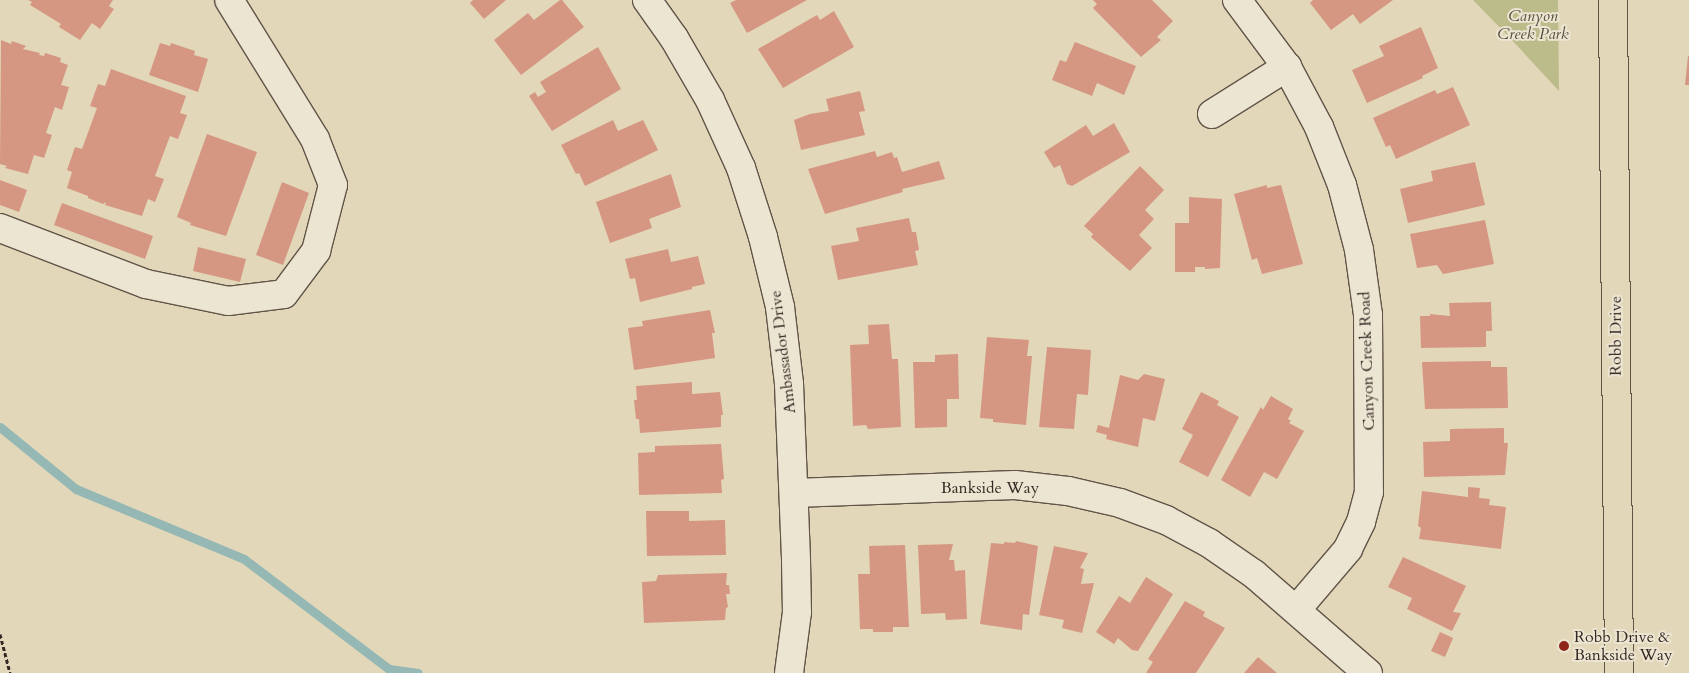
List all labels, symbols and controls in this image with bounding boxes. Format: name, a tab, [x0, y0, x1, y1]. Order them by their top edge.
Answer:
park label: Canyon Creek Park	[1497, 6, 1569, 44]
street label: Ambassador Drive	[766, 289, 800, 415]
street label: Canyon Creek Road	[1355, 291, 1379, 431]
street label: Robb Drive	[1606, 296, 1626, 376]
street label: Bankside Way	[941, 478, 1039, 498]
place label: Robb Drive & Bankside Way	[1574, 627, 1672, 665]
marker: Robb Drive & Bankside Way	[1558, 640, 1570, 652]

